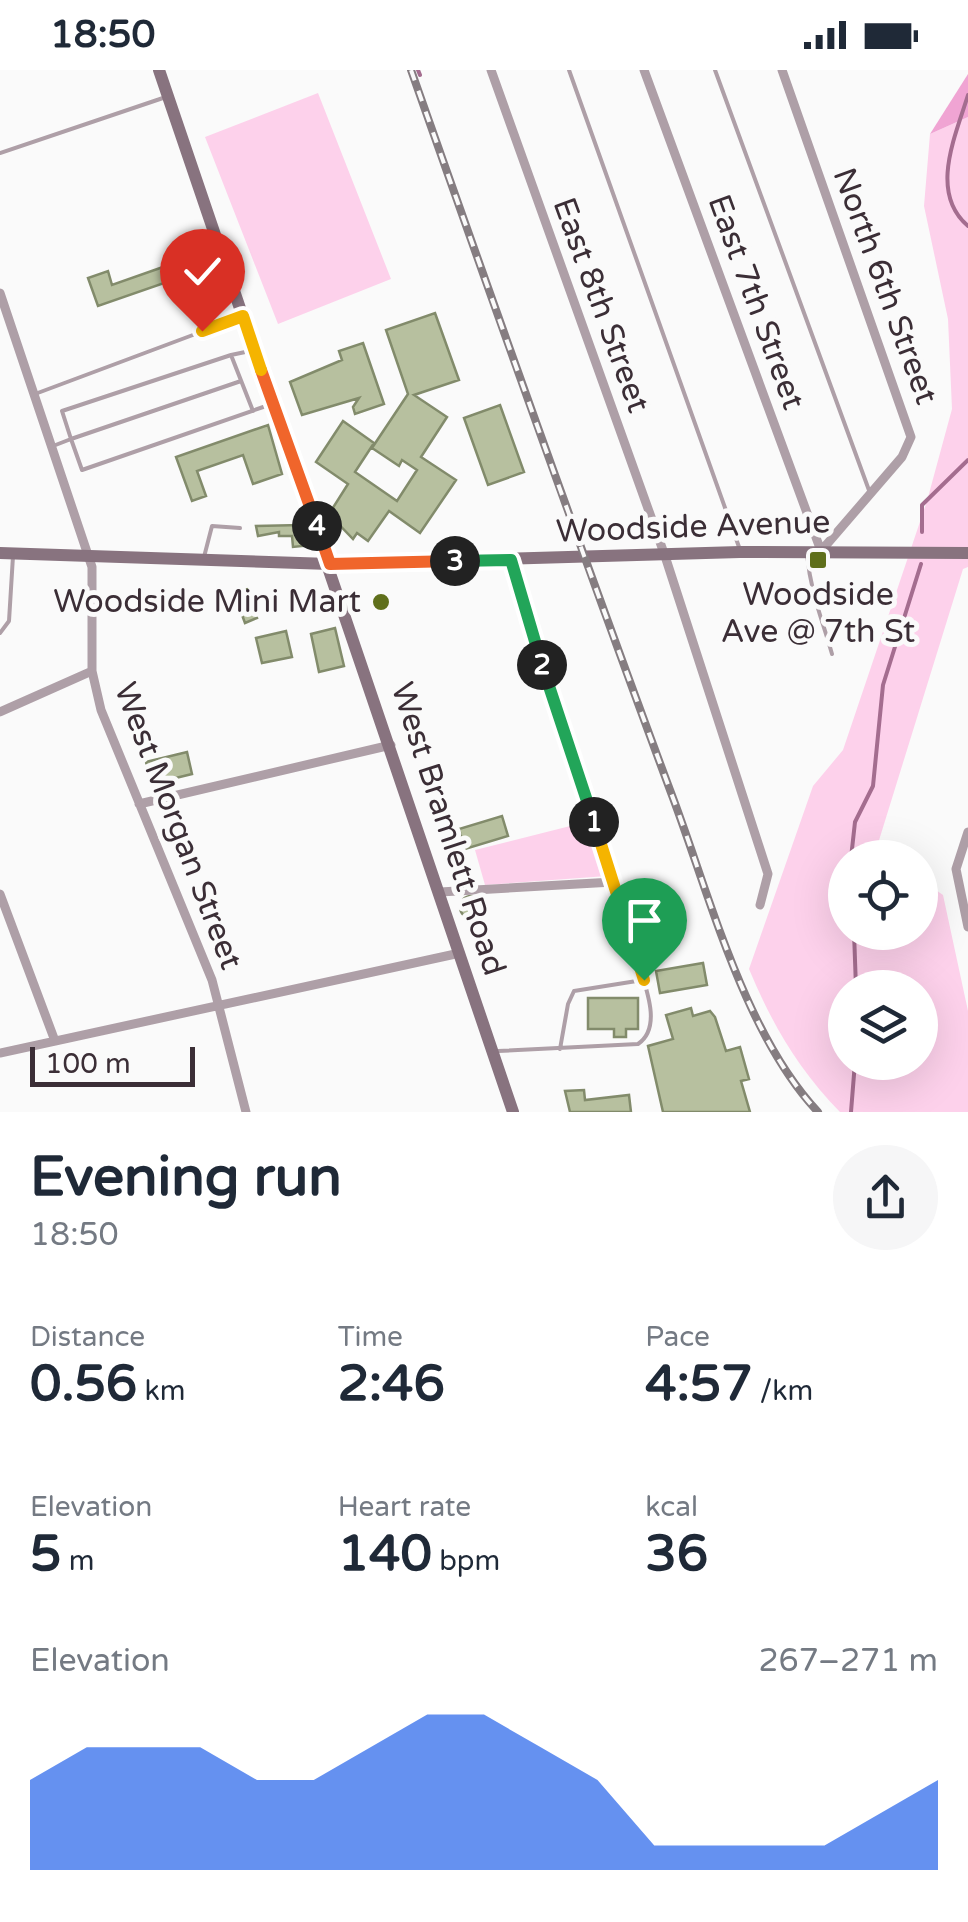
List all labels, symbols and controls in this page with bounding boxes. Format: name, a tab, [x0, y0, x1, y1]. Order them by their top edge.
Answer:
text: 18:50	[50, 12, 155, 58]
street label: North 6th Street	[825, 163, 945, 409]
street label: East 7th Street	[700, 190, 812, 414]
street label: East 8th Street	[545, 193, 657, 417]
pin	[160, 229, 245, 332]
icon: check	[175, 244, 230, 299]
pin: 4	[292, 501, 342, 551]
street label: Woodside Avenue	[555, 503, 831, 551]
text: 4	[308, 509, 326, 543]
pin: 3	[430, 536, 480, 586]
text: 3	[446, 544, 464, 578]
marker: Woodside Ave @ 7th St	[807, 549, 829, 571]
place label: Woodside Ave @ 7th St	[721, 576, 915, 651]
place label: Woodside Mini Mart	[53, 583, 361, 621]
marker: Woodside Mini Mart	[370, 591, 392, 613]
pin: 2	[517, 640, 567, 690]
text: 2	[533, 648, 551, 682]
street label: West Morgan Street	[106, 677, 250, 975]
street label: West Bramlett Road	[383, 678, 513, 980]
pin: 1	[569, 797, 619, 847]
text: 1	[585, 805, 603, 839]
map controls	[828, 840, 938, 1080]
button: locate	[828, 840, 938, 950]
pin	[602, 878, 687, 981]
icon: arrive	[617, 893, 672, 948]
button: layers	[828, 970, 938, 1080]
scale bar	[30, 1042, 195, 1086]
text: 100 m	[45, 1047, 131, 1081]
text: Evening run	[30, 1145, 342, 1211]
button: share	[833, 1145, 938, 1250]
text: 18:50	[30, 1216, 119, 1254]
text: Distance	[30, 1320, 145, 1354]
text: Time	[338, 1320, 403, 1354]
text: Pace	[645, 1320, 710, 1354]
text: 0.56	[30, 1354, 137, 1414]
text: 2:46	[338, 1354, 445, 1414]
text: 4:57	[645, 1354, 753, 1414]
text: km	[137, 1374, 185, 1408]
text: /km	[753, 1374, 813, 1408]
text: Elevation	[30, 1490, 152, 1524]
text: Heart rate	[338, 1490, 471, 1524]
text: kcal	[645, 1490, 698, 1524]
text: 5	[30, 1524, 61, 1584]
text: 140	[338, 1524, 432, 1584]
text: 36	[645, 1524, 708, 1584]
text: m	[61, 1544, 94, 1578]
text: bpm	[432, 1544, 500, 1578]
text: Elevation	[30, 1642, 170, 1680]
text: 267–271 m	[758, 1642, 938, 1680]

